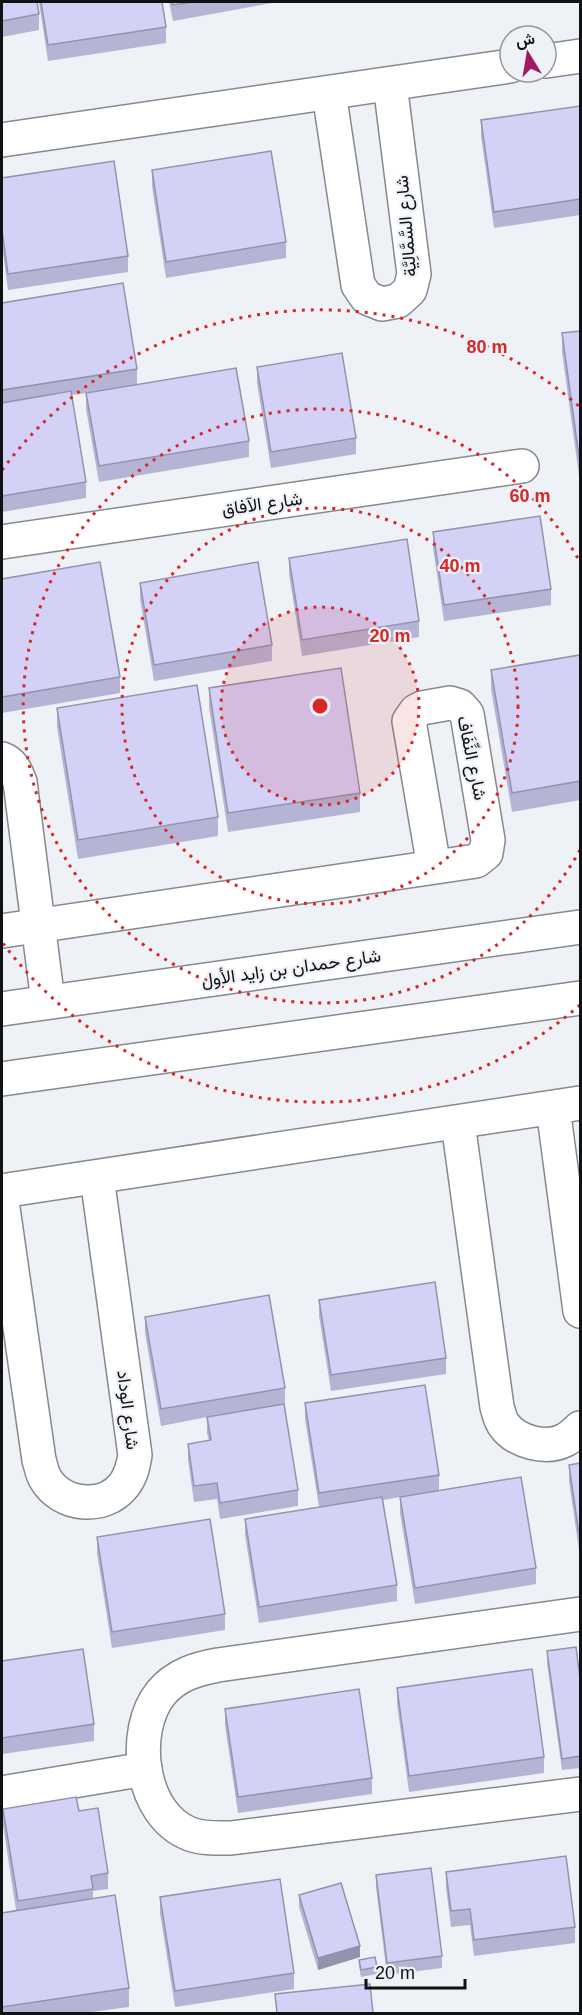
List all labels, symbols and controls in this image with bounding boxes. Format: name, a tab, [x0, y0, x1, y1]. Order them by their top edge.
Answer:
north arrow	[498, 24, 558, 84]
text: ش	[514, 30, 536, 51]
street label: شارع السَّمَّالِيَّة	[392, 174, 422, 278]
text: 80 m	[466, 337, 508, 357]
text: 60 m	[509, 486, 551, 506]
street label: شارع الآفاق	[220, 488, 304, 522]
text: 40 m	[439, 556, 481, 576]
text: 20 m	[369, 626, 411, 646]
centre of rings	[310, 696, 330, 716]
street label: شارع النِّفَاف	[451, 714, 492, 803]
street label: شارع حمدان بن زايد الأول	[200, 946, 382, 992]
street label: شارع الوداد	[111, 1369, 143, 1451]
scale bar	[366, 1952, 465, 1990]
text: 20 m	[375, 1963, 415, 1983]

